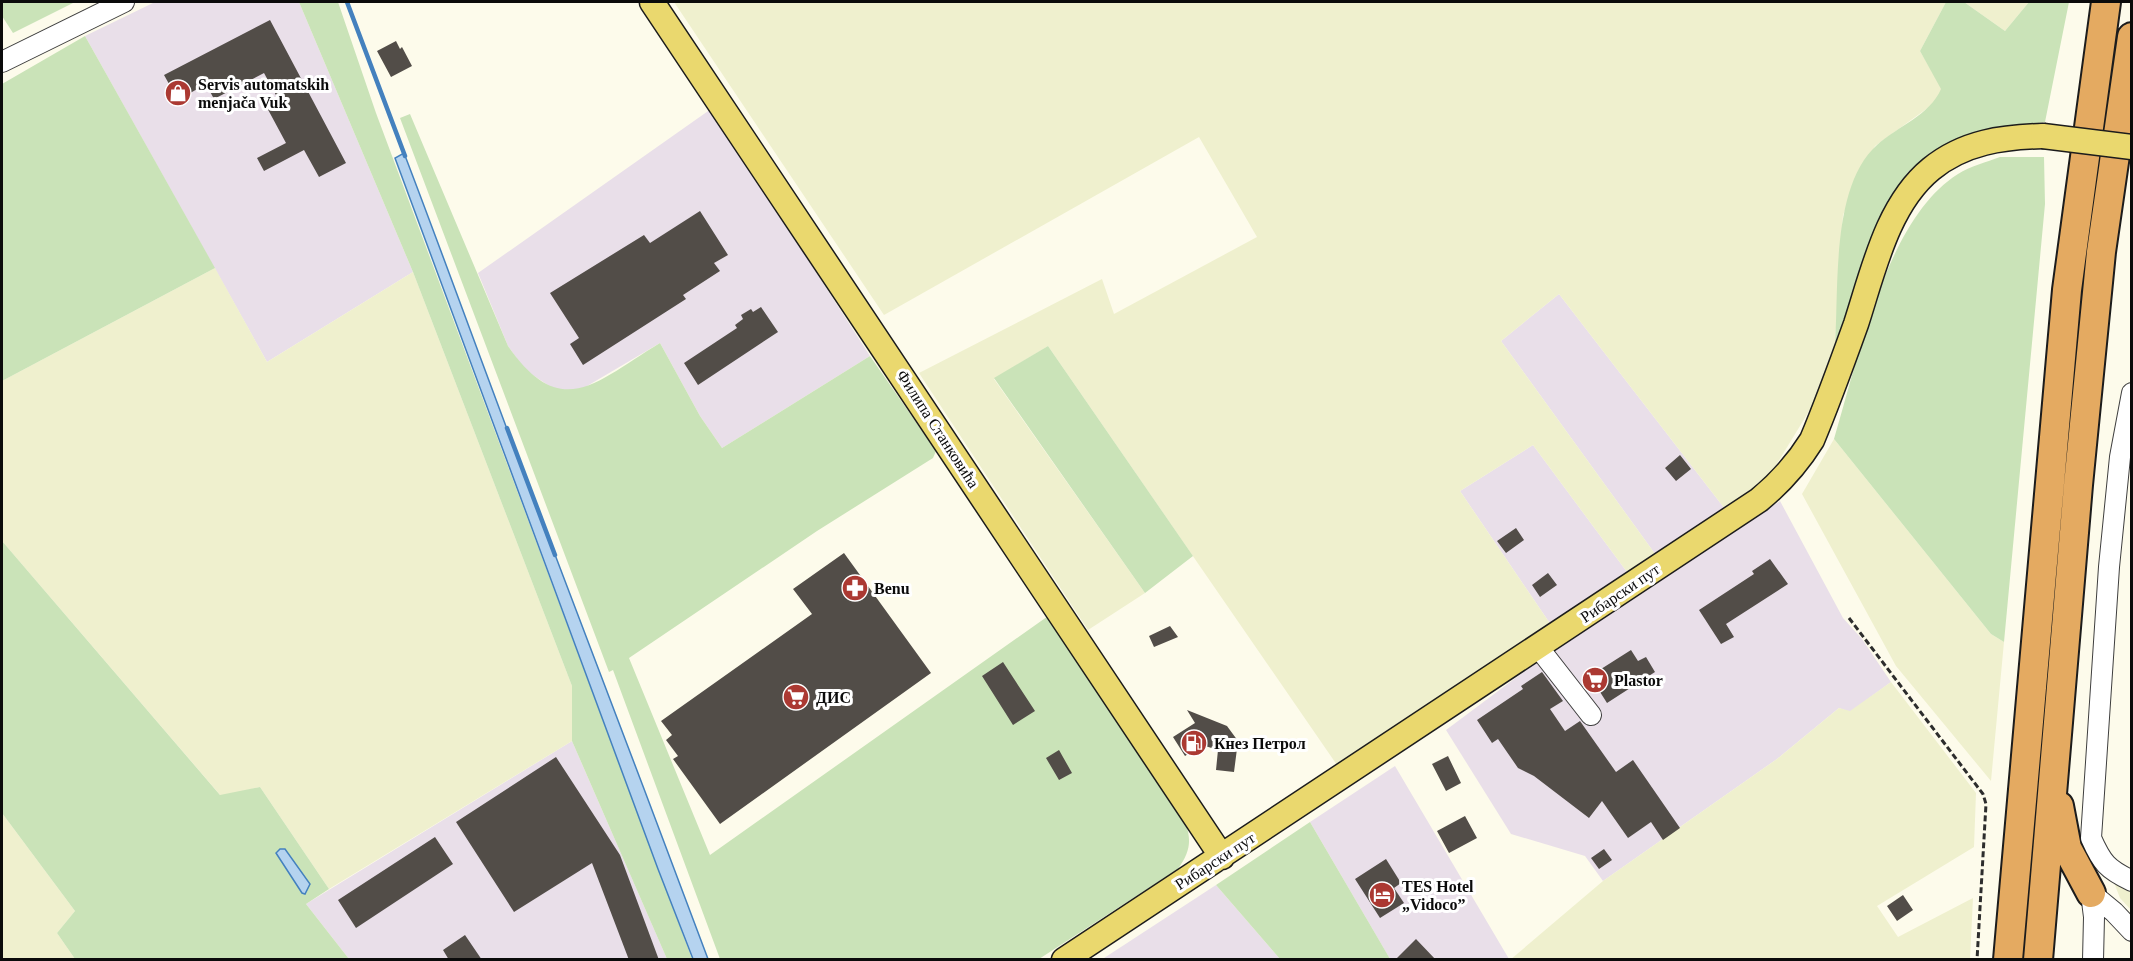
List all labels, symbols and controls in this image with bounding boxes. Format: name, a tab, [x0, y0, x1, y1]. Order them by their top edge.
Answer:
place label: Servis automatskih menjača Vuk	[198, 76, 329, 112]
shop icon: Servis automatskih menjača Vuk	[163, 78, 193, 108]
street label: Филипа Станковића	[894, 367, 982, 491]
street label: Рибарски пут	[1577, 560, 1663, 627]
pharmacy icon: Benu	[840, 573, 870, 603]
place label: Benu	[874, 580, 910, 597]
supermarket icon: Plastor	[1580, 665, 1610, 695]
place label: Plastor	[1614, 672, 1663, 689]
supermarket icon: ДИС	[781, 682, 811, 712]
place label: ДИС	[816, 689, 851, 707]
fuel station icon: Кнез Петрол	[1179, 728, 1209, 758]
place label: Кнез Петрол	[1214, 735, 1306, 753]
street label: Рибарски пут	[1172, 829, 1259, 894]
place label: TES Hotel „Vidoco”	[1402, 878, 1474, 913]
hotel icon: TES Hotel „Vidoco”	[1367, 880, 1397, 910]

